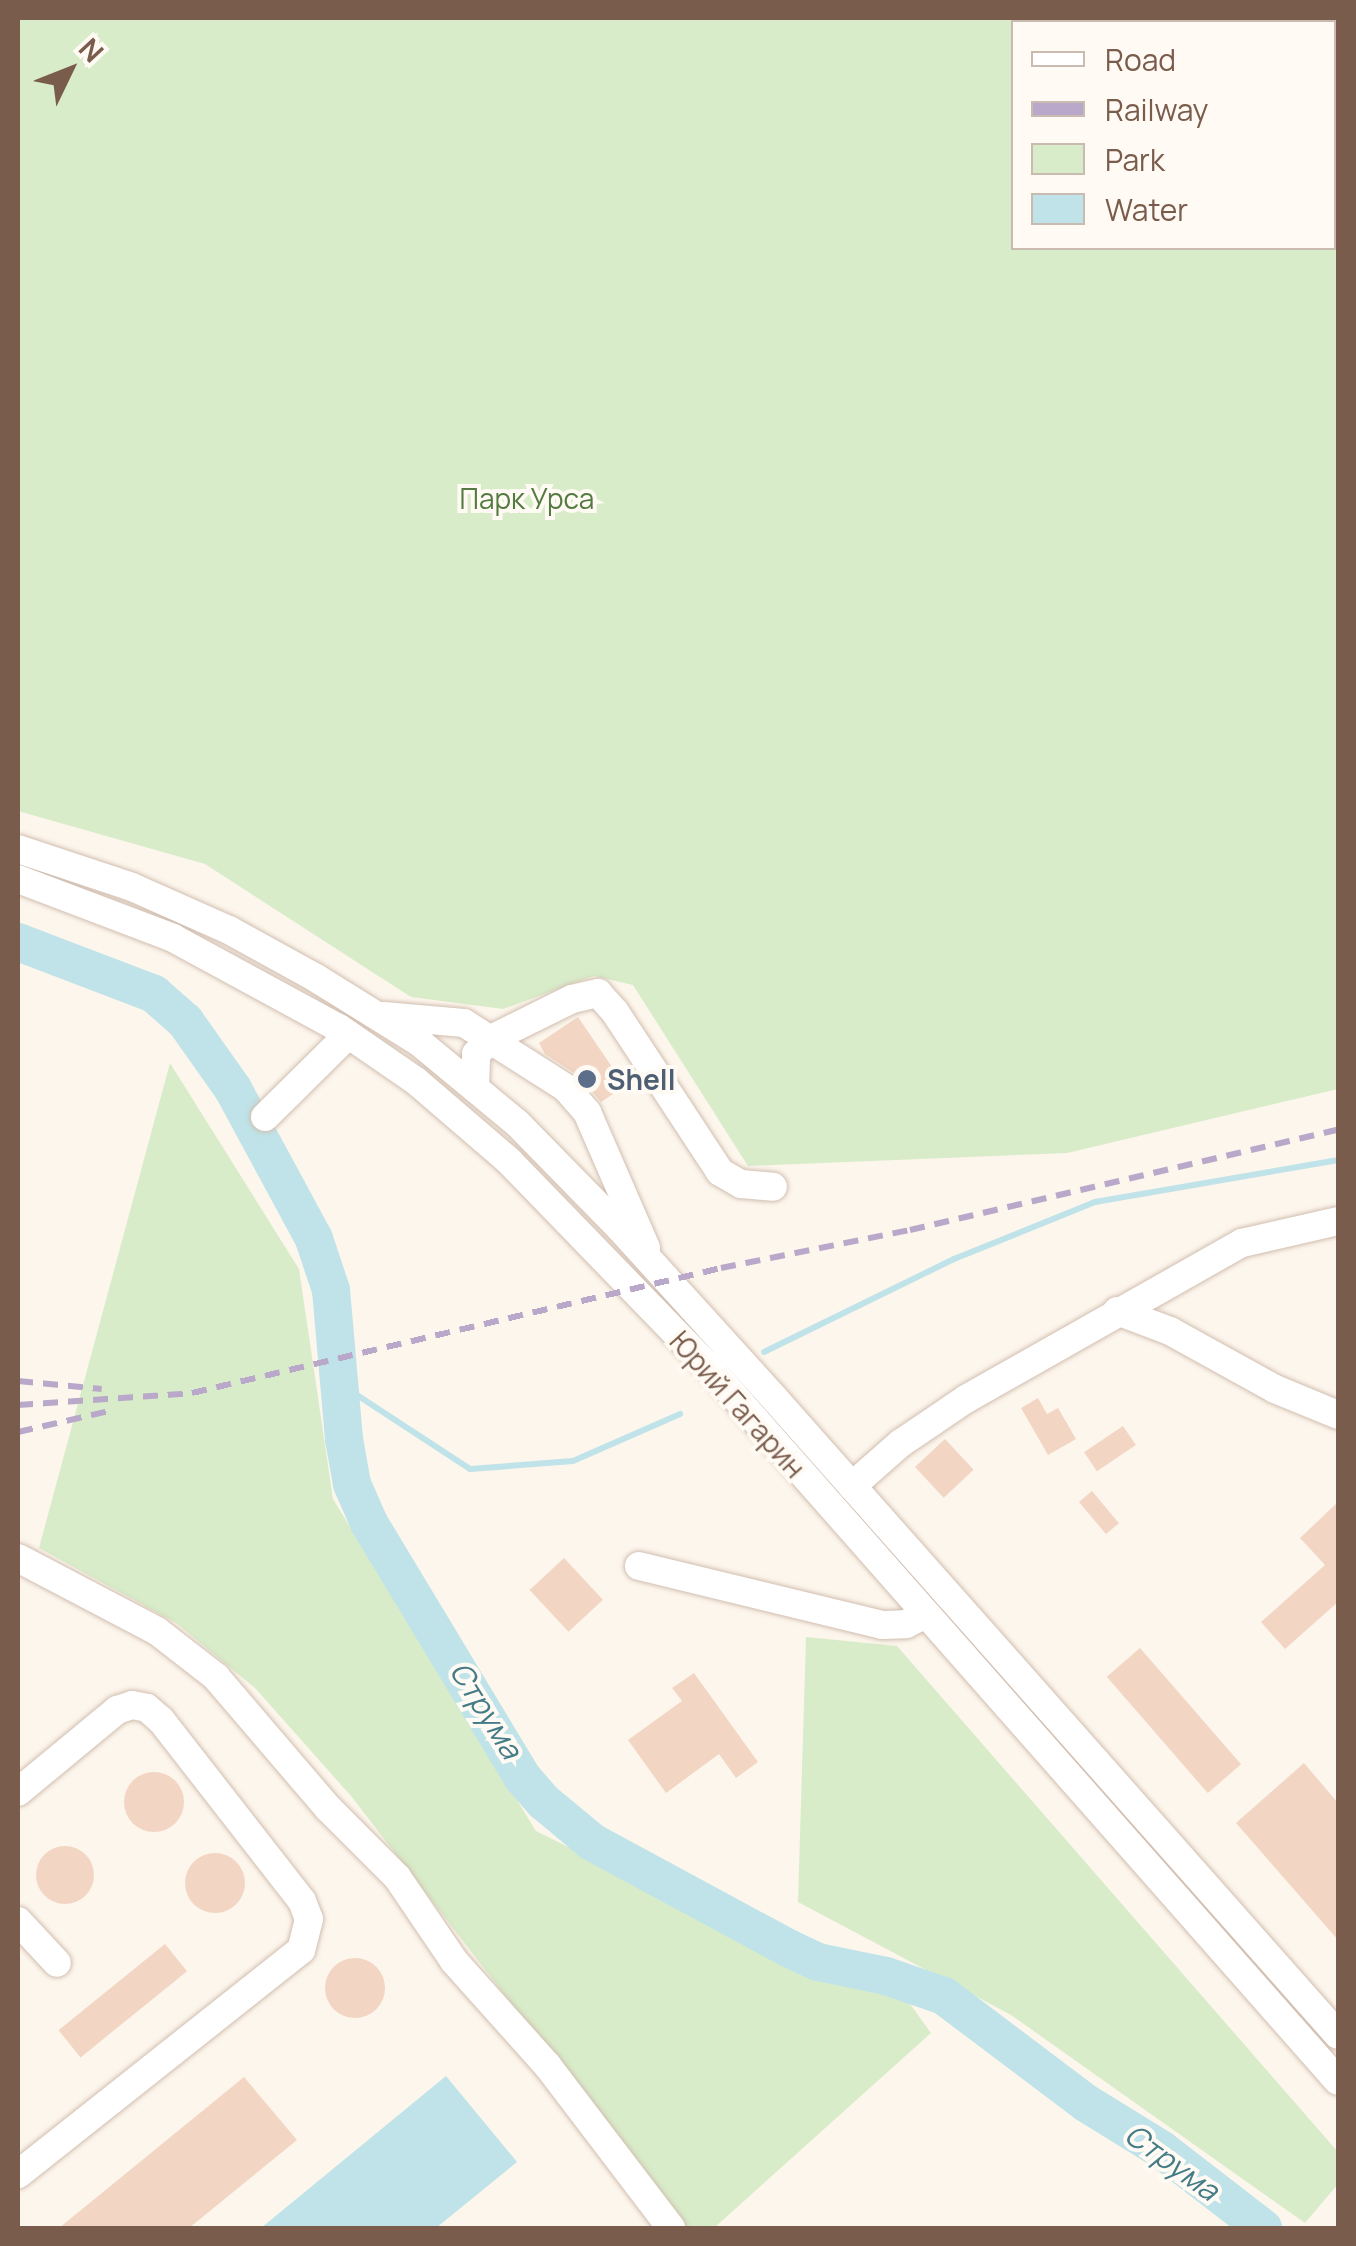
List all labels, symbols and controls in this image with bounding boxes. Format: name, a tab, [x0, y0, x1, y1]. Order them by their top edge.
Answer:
north arrow	[20, 20, 120, 120]
legend	[1011, 20, 1336, 250]
text: N	[71, 29, 113, 70]
text: Road	[1105, 39, 1176, 80]
text: Railway	[1105, 89, 1208, 130]
text: Park	[1105, 139, 1165, 180]
text: Water	[1105, 189, 1188, 230]
park label: Парк Урса	[460, 481, 594, 515]
place label: Shell	[607, 1062, 675, 1096]
marker: Shell	[576, 1068, 598, 1090]
street label: Юрий Гагарин	[664, 1324, 812, 1484]
water label: Струма	[442, 1655, 530, 1765]
water label: Струма	[1118, 2116, 1226, 2208]

